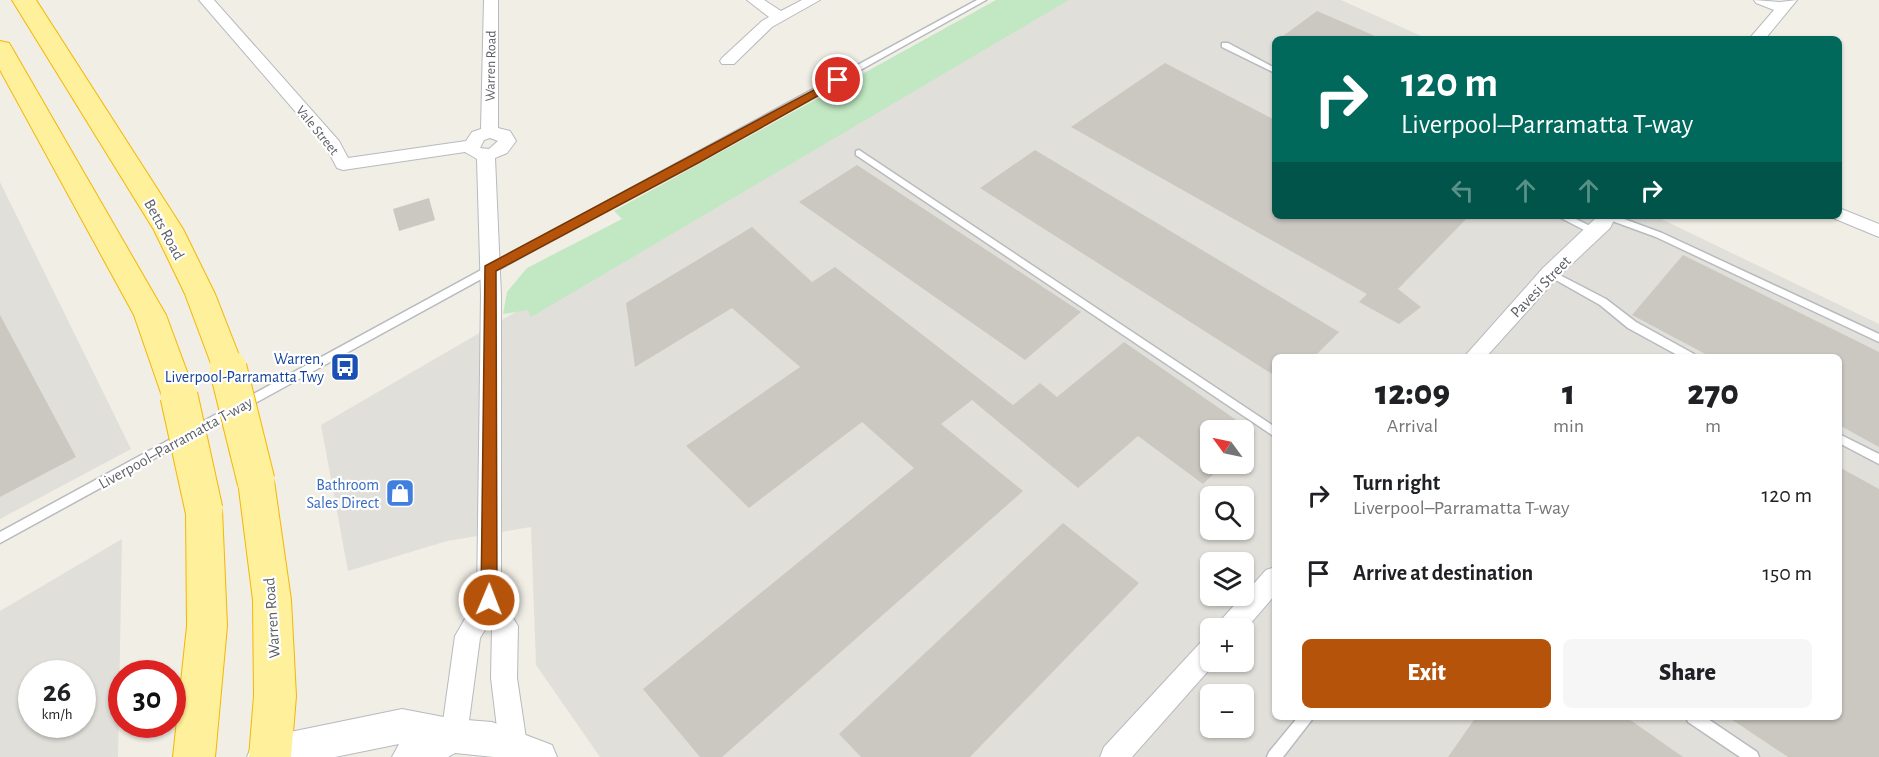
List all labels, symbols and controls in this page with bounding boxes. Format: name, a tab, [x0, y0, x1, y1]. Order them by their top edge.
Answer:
street label: Warren Road	[483, 30, 499, 102]
pin	[812, 54, 863, 105]
icon: right	[1302, 60, 1380, 138]
text: 120 m	[1401, 62, 1498, 104]
icon: arrive	[821, 63, 854, 96]
street label: Vale Street	[293, 103, 341, 158]
text: Liverpool–Parramatta T-way	[1401, 111, 1693, 138]
icon: left	[1446, 174, 1479, 207]
icon: ahead	[1509, 174, 1542, 207]
icon: ahead	[1572, 174, 1605, 207]
icon: right	[1635, 174, 1668, 207]
street label: Betts Road	[141, 197, 187, 262]
street label: Pavesi Street	[1507, 253, 1574, 321]
place label: Warren, Liverpool-Parramatta Twy	[165, 351, 324, 386]
bus stop icon: Warren, Liverpool-Parramatta Twy	[329, 351, 361, 383]
text: 12:09	[1375, 375, 1450, 411]
text: 1	[1562, 375, 1575, 411]
text: 270	[1687, 375, 1739, 411]
street label: Liverpool–Parramatta T-way	[96, 394, 256, 493]
text: Arrival	[1387, 416, 1438, 436]
text: min	[1553, 416, 1584, 436]
text: m	[1705, 416, 1721, 436]
north arrow	[1200, 420, 1254, 474]
map controls	[1200, 420, 1254, 738]
text: Turn right	[1353, 472, 1440, 494]
place label: Bathroom Sales Direct	[306, 477, 379, 511]
shop icon: Bathroom Sales Direct	[384, 477, 416, 509]
icon: right	[1302, 479, 1335, 512]
text: 120 m	[1762, 484, 1812, 506]
button: search	[1200, 486, 1254, 540]
text: Liverpool–Parramatta T-way	[1353, 498, 1570, 518]
button: layers	[1200, 552, 1254, 606]
icon: arrive	[1302, 557, 1335, 590]
text: Arrive at destination	[1353, 562, 1533, 584]
text: 150 m	[1762, 562, 1812, 584]
position arrow	[457, 568, 521, 632]
street label: Warren Road	[261, 577, 283, 659]
button: +	[1200, 618, 1254, 672]
button: Exit	[1302, 639, 1551, 708]
button: Share	[1563, 639, 1812, 708]
speed limit sign: 30	[108, 660, 186, 738]
text: 26	[43, 677, 71, 707]
button: −	[1200, 684, 1254, 738]
text: km/h	[42, 707, 72, 722]

